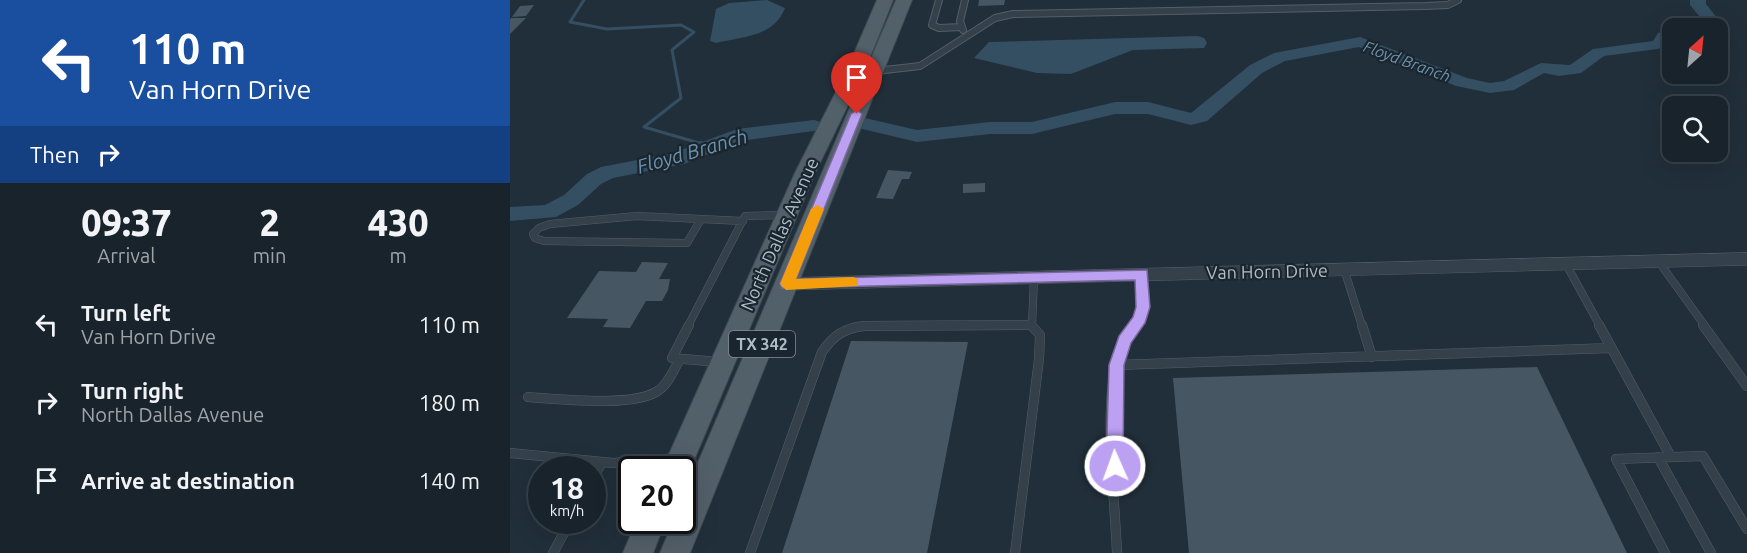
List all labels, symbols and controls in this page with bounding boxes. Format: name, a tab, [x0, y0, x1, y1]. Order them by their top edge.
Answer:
north arrow	[1662, 18, 1728, 84]
map controls	[1662, 18, 1728, 162]
icon: left	[30, 24, 108, 102]
text: 110 m	[129, 25, 246, 72]
water label: Floyd Branch	[1361, 37, 1453, 85]
pin	[831, 52, 882, 114]
icon: arrive	[840, 61, 873, 94]
text: Van Horn Drive	[129, 74, 311, 104]
button: search	[1662, 96, 1728, 162]
water label: Floyd Branch	[634, 124, 750, 178]
icon: right	[92, 138, 125, 171]
text: Then	[30, 142, 80, 167]
street label: North Dallas Avenue	[736, 155, 822, 313]
text: 09:37	[81, 202, 171, 243]
text: 2	[259, 202, 280, 243]
text: 430	[368, 202, 429, 243]
text: Arrival	[97, 244, 156, 267]
text: min	[253, 244, 286, 267]
text: m	[390, 244, 407, 267]
street label: Van Horn Drive	[1206, 260, 1328, 282]
text: Turn left	[81, 300, 171, 325]
icon: left	[30, 308, 63, 341]
text: 110 m	[419, 312, 480, 337]
text: Van Horn Drive	[81, 325, 216, 348]
road number: TX 342	[729, 331, 795, 357]
text: Turn right	[81, 378, 183, 403]
icon: right	[30, 386, 63, 419]
text: 180 m	[419, 390, 480, 415]
text: North Dallas Avenue	[81, 403, 264, 426]
position arrow	[1083, 434, 1147, 498]
speed limit sign: 20	[618, 456, 696, 534]
icon: arrive	[30, 464, 63, 497]
text: Arrive at destination	[81, 468, 295, 493]
text: 140 m	[419, 468, 480, 493]
text: 18	[550, 471, 584, 505]
text: km/h	[550, 502, 584, 519]

